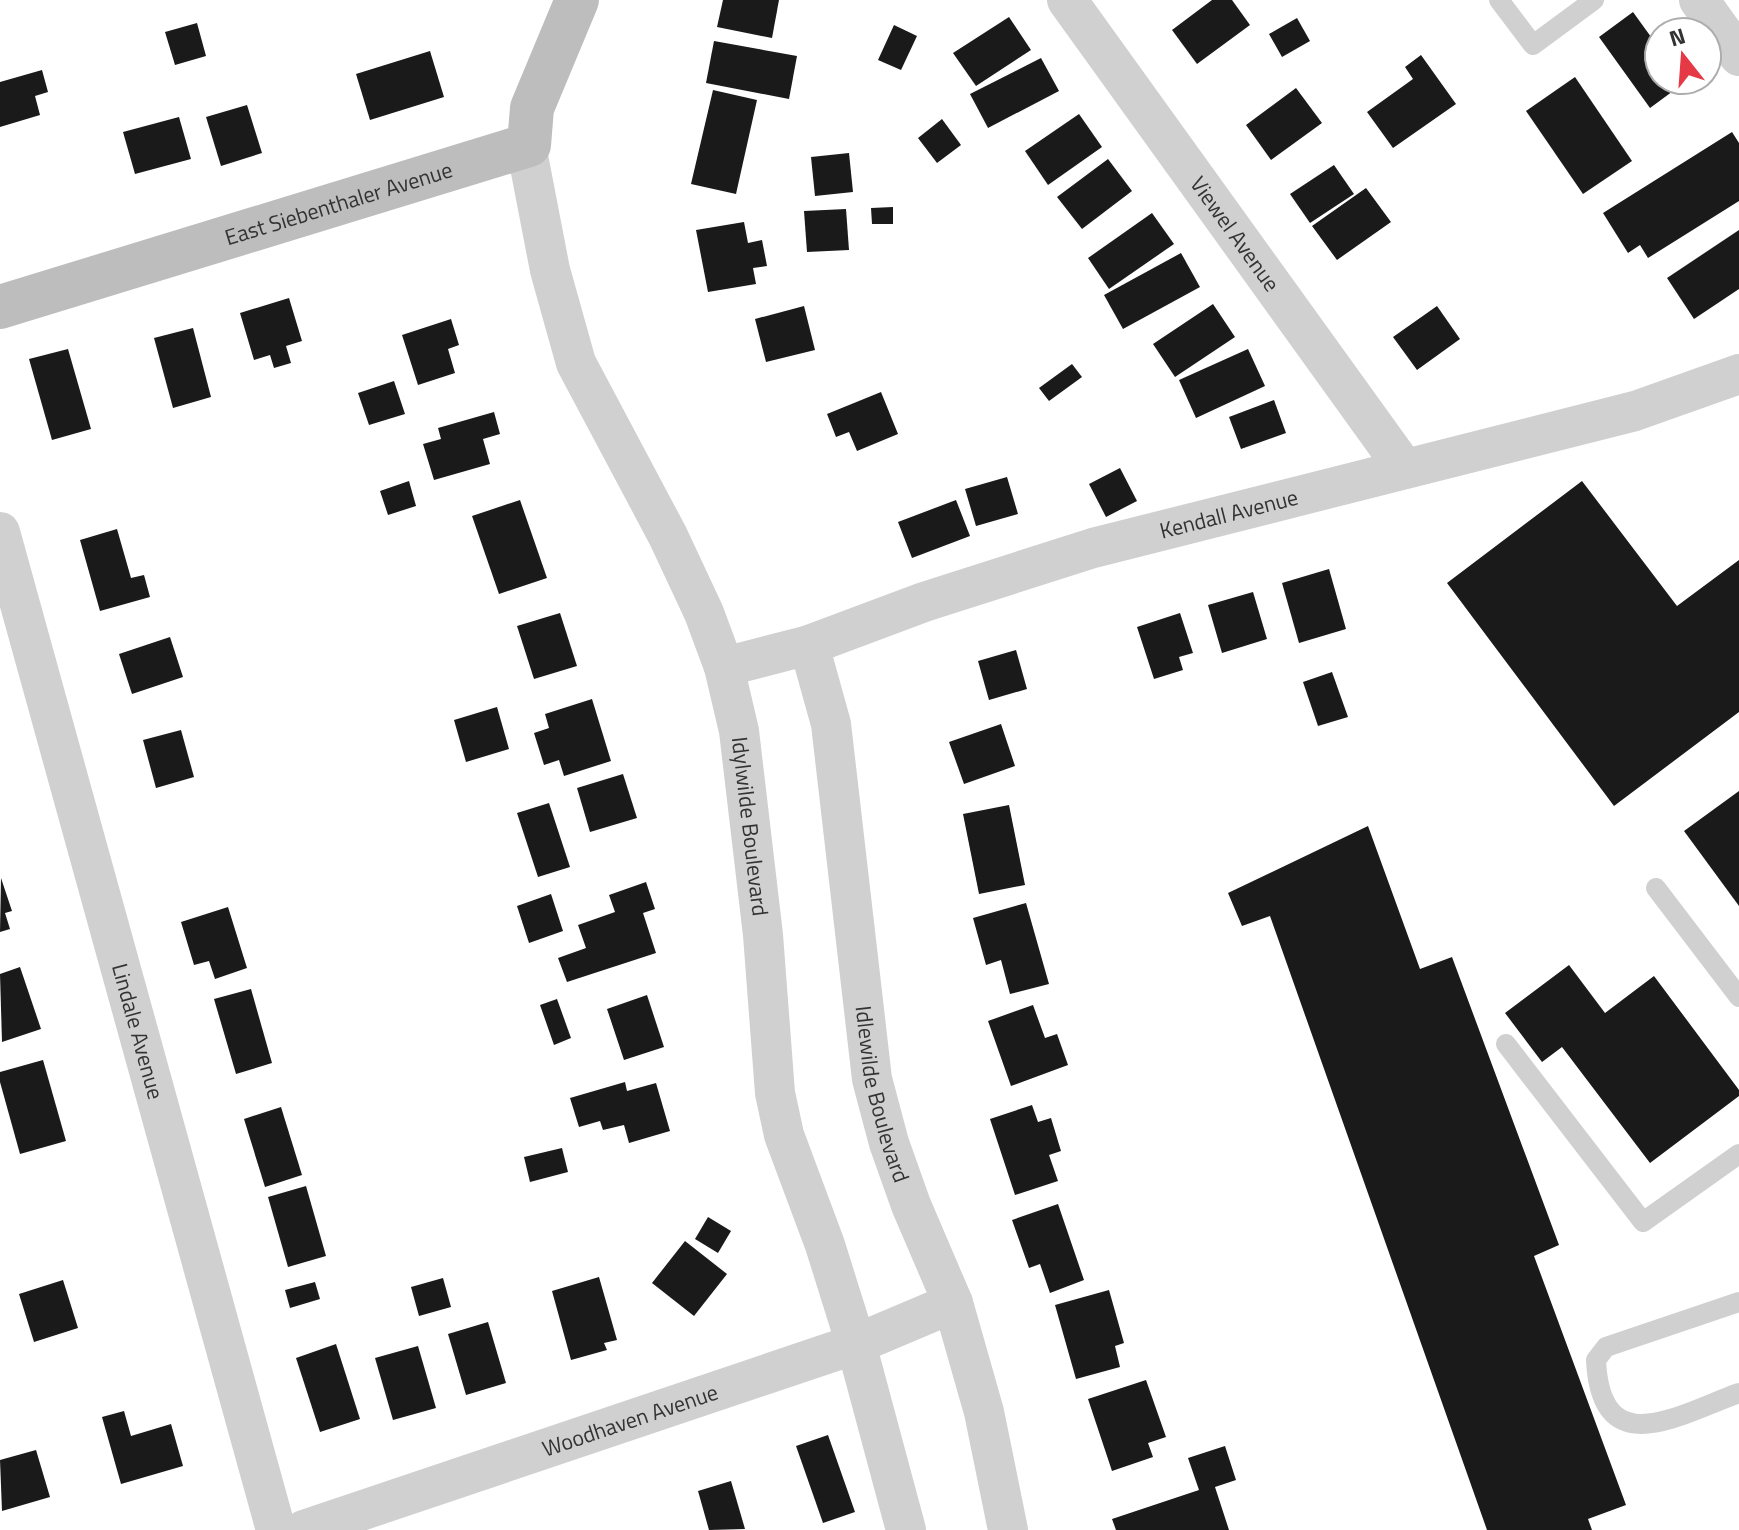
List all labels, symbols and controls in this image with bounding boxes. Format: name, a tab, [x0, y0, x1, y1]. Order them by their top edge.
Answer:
north arrow	[1643, 16, 1723, 96]
text: N	[1665, 18, 1689, 55]
street label: East Siebenthaler Avenue	[220, 152, 457, 254]
street label: Viewel Avenue	[1182, 169, 1289, 299]
street label: Kendall Avenue	[1156, 480, 1302, 548]
street label: Idylwilde Boulevard	[723, 735, 778, 918]
street label: Lindale Avenue	[103, 959, 173, 1103]
street label: Idlewilde Boulevard	[847, 1004, 919, 1187]
street label: Woodhaven Avenue	[537, 1375, 722, 1466]

